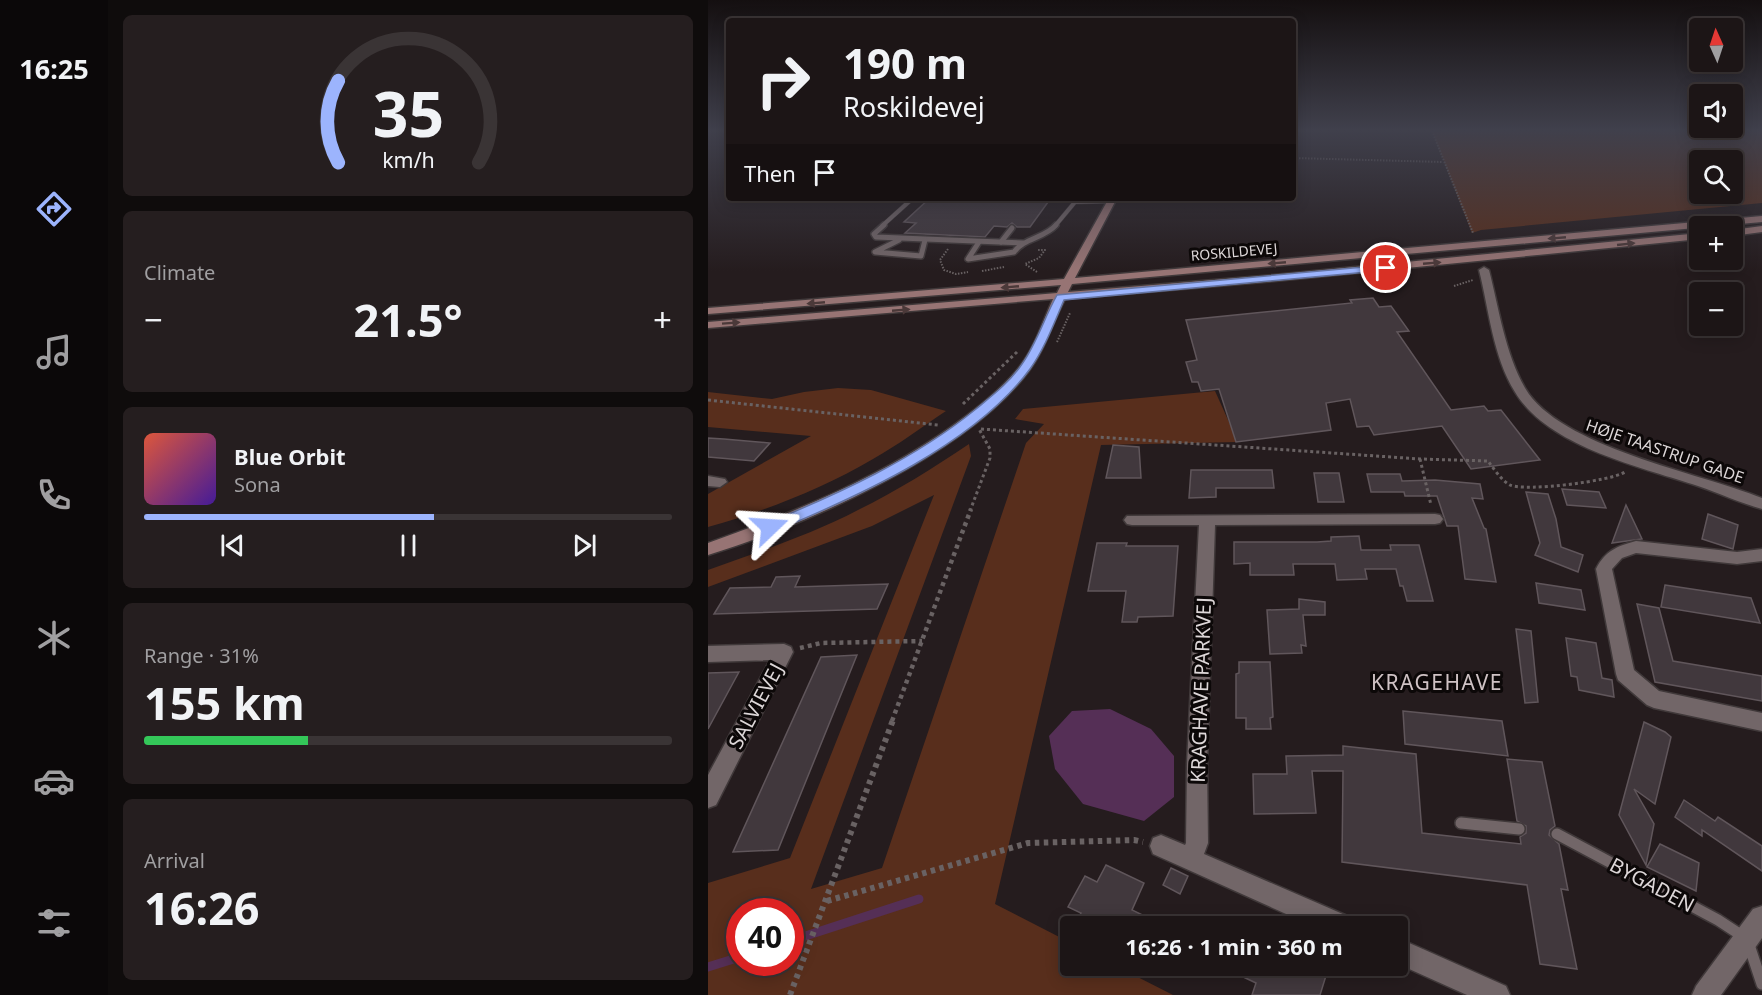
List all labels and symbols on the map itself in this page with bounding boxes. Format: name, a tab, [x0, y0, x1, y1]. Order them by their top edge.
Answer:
north arrow	[1689, 18, 1743, 72]
one-way arrow	[1548, 233, 1567, 243]
street label: ROSKILDEVEJ	[1190, 238, 1278, 265]
one-way arrow	[1617, 239, 1636, 249]
pin	[1360, 242, 1411, 293]
one-way arrow	[1268, 258, 1287, 268]
one-way arrow	[1423, 258, 1442, 268]
one-way arrow	[1001, 282, 1020, 292]
one-way arrow	[806, 298, 825, 308]
one-way arrow	[892, 305, 911, 315]
one-way arrow	[721, 318, 740, 328]
street label: HØJE TAASTRUP GADE	[1583, 414, 1747, 488]
position arrow	[738, 495, 802, 559]
street label: KRAGHAVE PARKVEJ	[1184, 597, 1217, 783]
street label: SALVIEVEJ	[722, 658, 789, 753]
district label: KRAGEHAVE	[1371, 668, 1503, 696]
street label: BYGADEN	[1605, 851, 1699, 918]
speed limit sign: 40	[726, 898, 804, 976]

